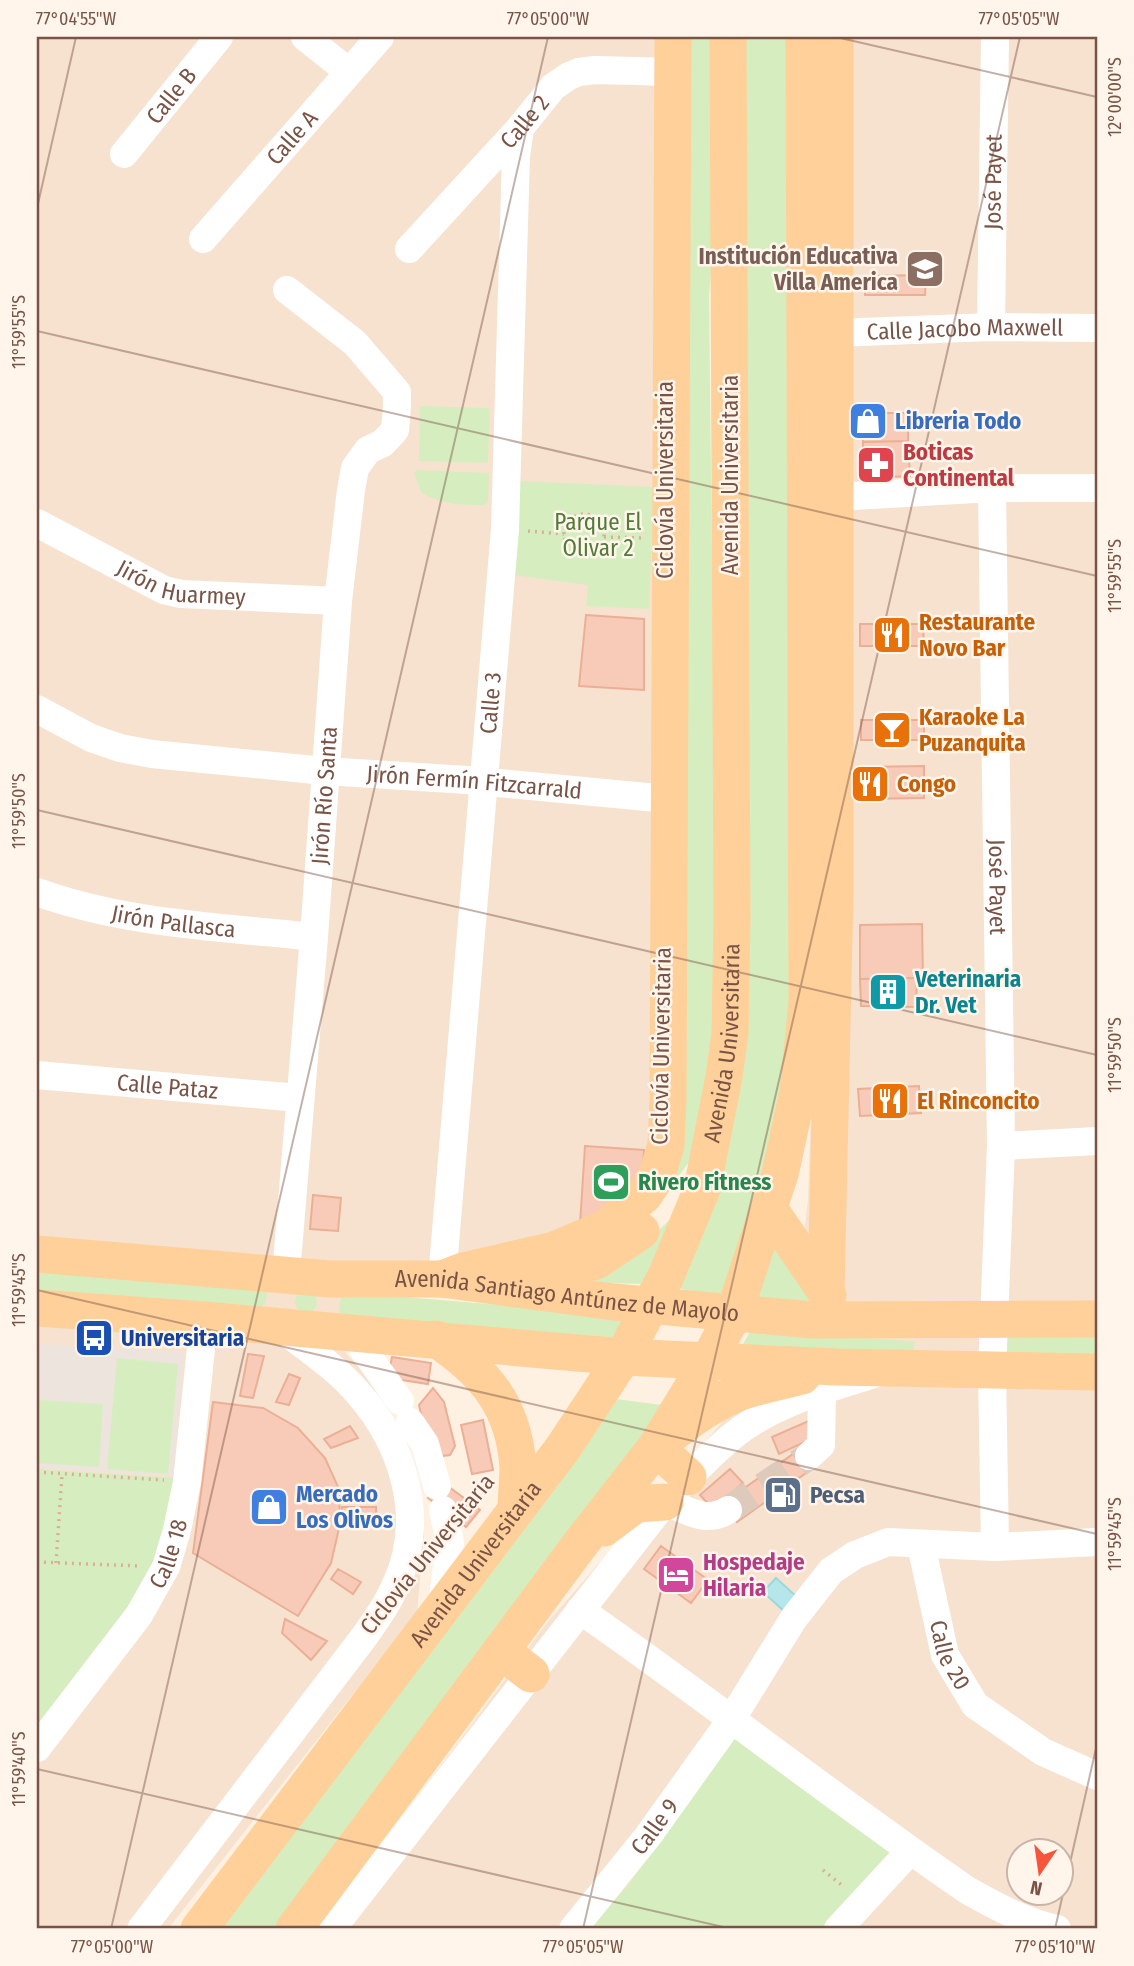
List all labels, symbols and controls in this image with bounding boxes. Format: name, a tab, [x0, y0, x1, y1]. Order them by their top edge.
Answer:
text: 77°04'55"W	[36, 8, 117, 30]
text: 77°05'00"W	[507, 8, 590, 30]
text: 77°05'05"W	[978, 8, 1060, 30]
text: 12°00'00"S	[1104, 57, 1126, 137]
street label: Calle B	[140, 62, 202, 129]
street label: Calle 2	[494, 89, 555, 154]
street label: Calle A	[261, 104, 323, 171]
street label: José Payet	[978, 133, 1008, 230]
place label: Institución Educativa Villa America	[698, 242, 898, 296]
school or university icon: Institución Educativa Villa America	[904, 248, 946, 290]
text: 11°59'55"S	[8, 295, 30, 369]
street label: Calle Jacobo Maxwell	[866, 313, 1063, 346]
street label: Avenida Universitaria	[716, 375, 744, 575]
street label: Ciclovía Universitaria	[651, 381, 679, 579]
shop icon: Libreria Todo	[847, 400, 889, 442]
place label: Libreria Todo	[895, 407, 1021, 435]
place label: Boticas Continental	[903, 438, 1015, 492]
pharmacy icon: Boticas Continental	[855, 444, 897, 486]
park label: Parque El Olivar 2	[554, 508, 642, 562]
text: 11°59'55"S	[1104, 539, 1126, 613]
street label: Jirón Huarmey	[112, 554, 247, 611]
place label: Restaurante Novo Bar	[919, 608, 1035, 662]
restaurant icon: Restaurante Novo Bar	[871, 614, 913, 656]
street label: Calle 3	[474, 671, 507, 735]
place label: Karaoke La Puzanquita	[919, 703, 1026, 757]
bar icon: Karaoke La Puzanquita	[871, 709, 913, 751]
street label: Jirón Río Santa	[305, 725, 343, 866]
street label: Jirón Fermín Fitzcarrald	[366, 760, 583, 805]
restaurant icon: Congo	[849, 763, 891, 805]
place label: Congo	[897, 770, 956, 798]
text: 11°59'50"S	[8, 773, 30, 849]
street label: José Payet	[983, 839, 1012, 936]
street label: Jirón Pallasca	[109, 899, 237, 943]
street label: Avenida Universitaria	[697, 943, 746, 1145]
street label: Ciclovía Universitaria	[645, 947, 677, 1145]
place label: Veterinaria Dr. Vet	[914, 965, 1021, 1019]
building icon: Veterinaria Dr. Vet	[867, 971, 909, 1013]
text: 11°59'50"S	[1104, 1017, 1126, 1093]
street label: Calle Pataz	[116, 1068, 219, 1105]
restaurant icon: El Rinconcito	[869, 1080, 911, 1122]
place label: El Rinconcito	[917, 1087, 1040, 1115]
sports icon: Rivero Fitness	[590, 1161, 632, 1203]
place label: Rivero Fitness	[638, 1168, 771, 1196]
text: 11°59'45"S	[8, 1253, 30, 1327]
street label: Avenida Santiago Antúnez de Mayolo	[395, 1265, 740, 1327]
bus stop icon: Universitaria	[73, 1317, 115, 1359]
place label: Universitaria	[121, 1324, 244, 1352]
street label: Ciclovía Universitaria	[354, 1468, 500, 1640]
fuel station icon: Pecsa	[762, 1474, 804, 1516]
street label: Avenida Universitaria	[404, 1475, 547, 1652]
place label: Mercado Los Olivos	[296, 1480, 393, 1534]
place label: Pecsa	[810, 1481, 865, 1509]
shop icon: Mercado Los Olivos	[248, 1486, 290, 1528]
text: 11°59'45"S	[1104, 1497, 1126, 1571]
street label: Calle 18	[143, 1517, 193, 1594]
place label: Hospedaje Hilaria	[703, 1548, 805, 1602]
hotel icon: Hospedaje Hilaria	[655, 1554, 697, 1596]
street label: Calle 20	[924, 1617, 977, 1695]
text: 11°59'40"S	[8, 1731, 30, 1807]
street label: Calle 9	[625, 1793, 684, 1860]
north arrow	[1004, 1836, 1074, 1906]
text: N	[1028, 1876, 1044, 1901]
text: 77°05'00"W	[71, 1936, 154, 1958]
text: 77°05'05"W	[542, 1936, 624, 1958]
text: 77°05'10"W	[1015, 1936, 1096, 1958]

